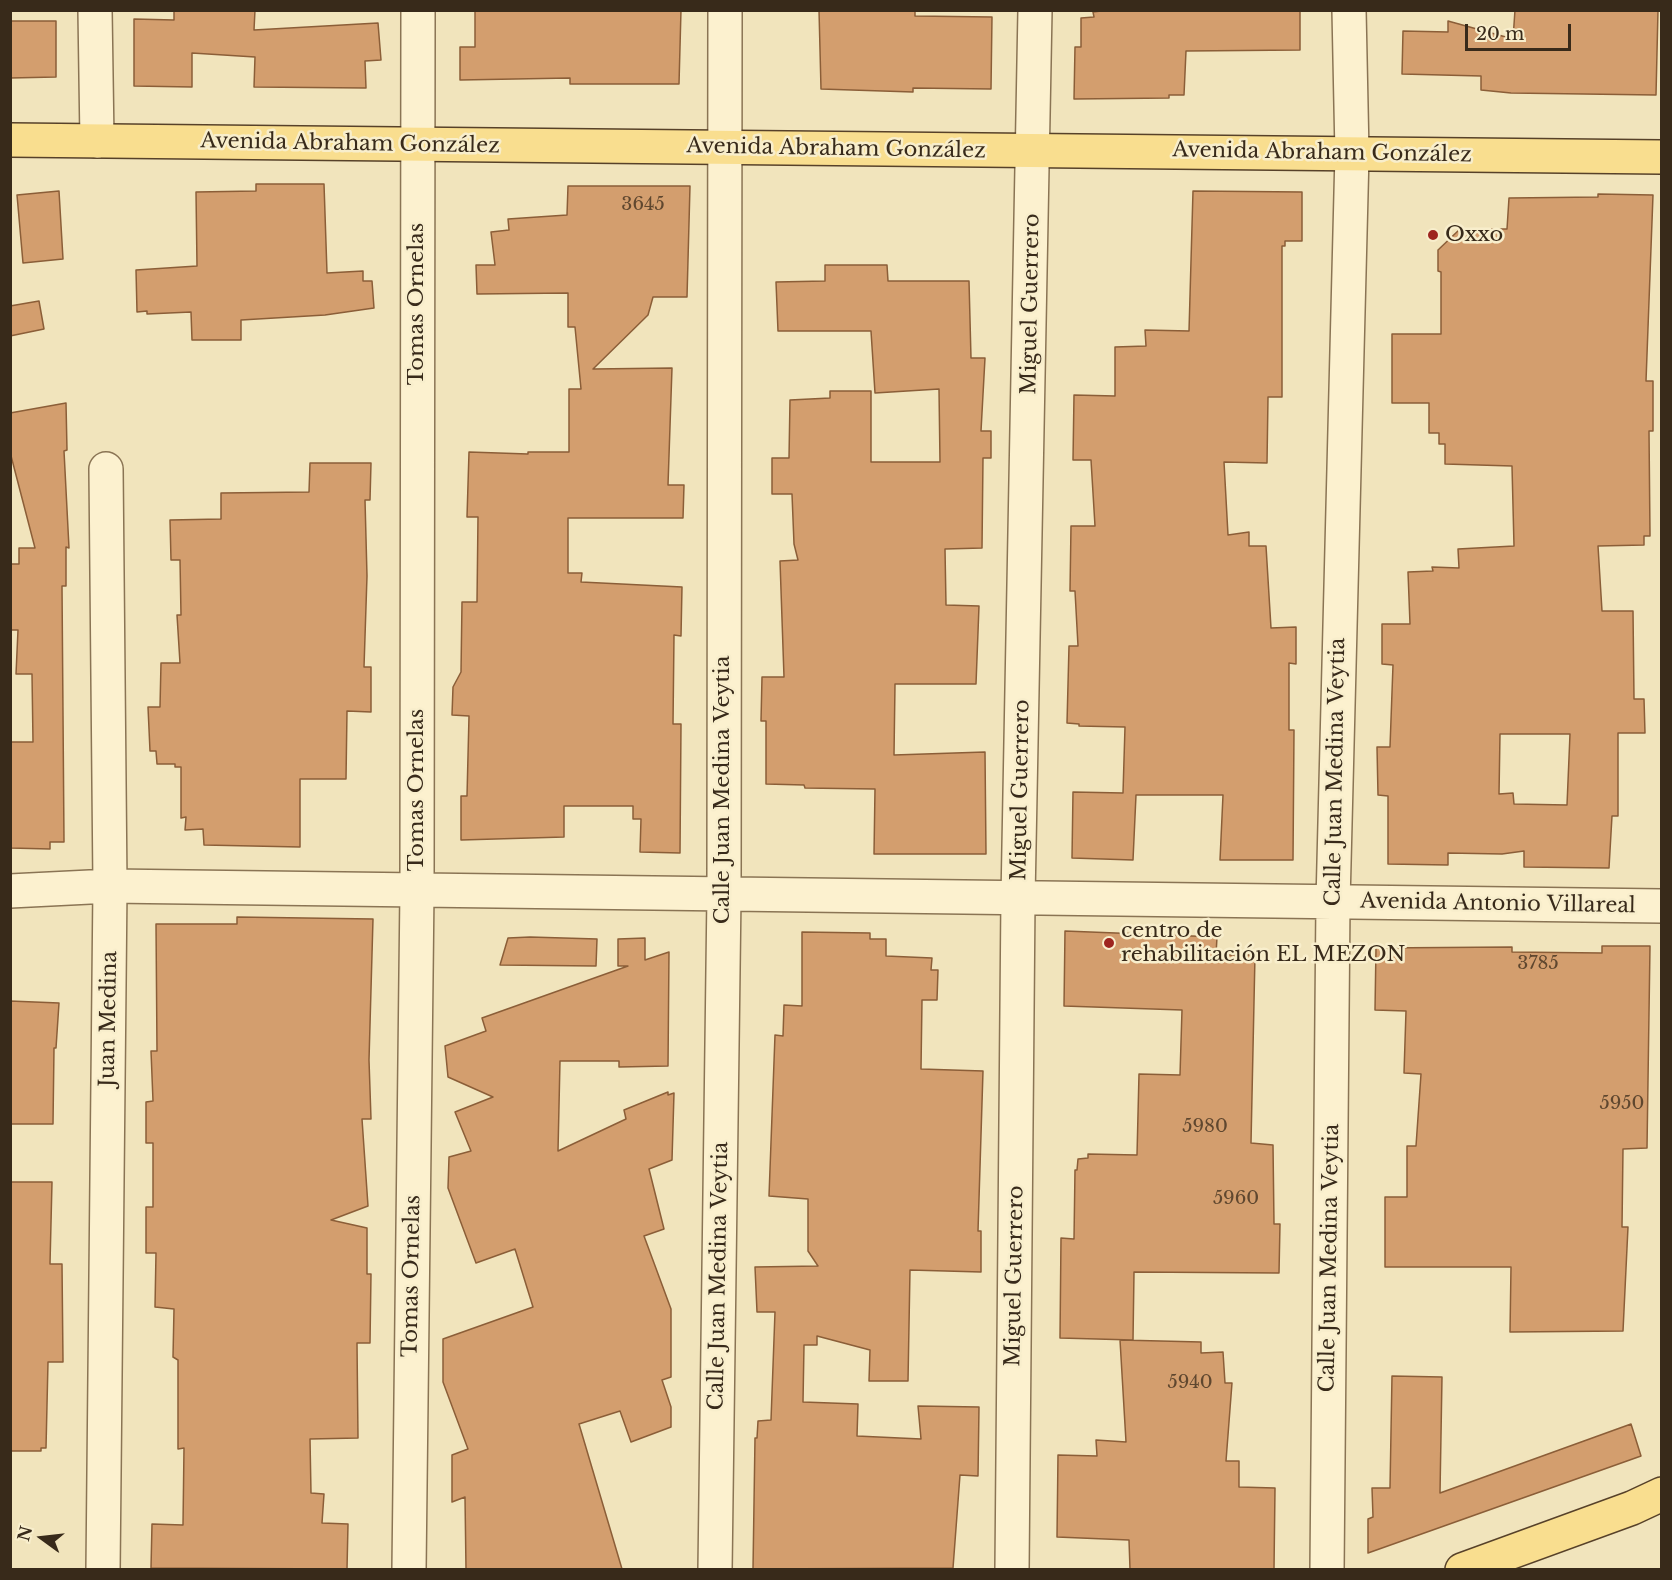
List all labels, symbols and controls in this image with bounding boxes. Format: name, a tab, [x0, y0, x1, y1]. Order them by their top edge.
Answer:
scale bar	[1468, 12, 1574, 50]
text: 20 m	[1476, 23, 1524, 45]
street label: Avenida Abraham González	[200, 129, 500, 159]
street label: Avenida Abraham González	[686, 134, 986, 164]
street label: Avenida Abraham González	[1172, 138, 1472, 168]
house number: 3645	[621, 194, 665, 216]
street label: Miguel Guerrero	[1017, 213, 1045, 395]
place label: Oxxo	[1445, 222, 1503, 248]
street label: Tomas Ornelas	[404, 223, 430, 385]
marker: Oxxo	[1426, 228, 1440, 242]
street label: Calle Juan Medina Veytia	[1321, 637, 1351, 907]
street label: Calle Juan Medina Veytia	[710, 656, 736, 924]
street label: Miguel Guerrero	[1007, 699, 1035, 881]
street label: Tomas Ornelas	[404, 709, 430, 871]
street label: Avenida Antonio Villareal	[1360, 889, 1636, 919]
place label: centro de rehabilitación EL MEZON	[1121, 918, 1405, 968]
marker: centro de rehabilitación EL MEZON	[1102, 936, 1116, 950]
street label: Juan Medina	[95, 951, 123, 1087]
house number: 3785	[1517, 953, 1559, 975]
house number: 5950	[1600, 1093, 1644, 1115]
house number: 5980	[1182, 1116, 1228, 1138]
street label: Calle Juan Medina Veytia	[1315, 1123, 1345, 1393]
street label: Calle Juan Medina Veytia	[704, 1141, 734, 1411]
street label: Miguel Guerrero	[1001, 1185, 1029, 1367]
house number: 5960	[1213, 1188, 1259, 1210]
street label: Tomas Ornelas	[398, 1195, 426, 1357]
house number: 5940	[1167, 1372, 1213, 1394]
north arrow	[12, 1508, 72, 1568]
text: N	[13, 1523, 36, 1543]

